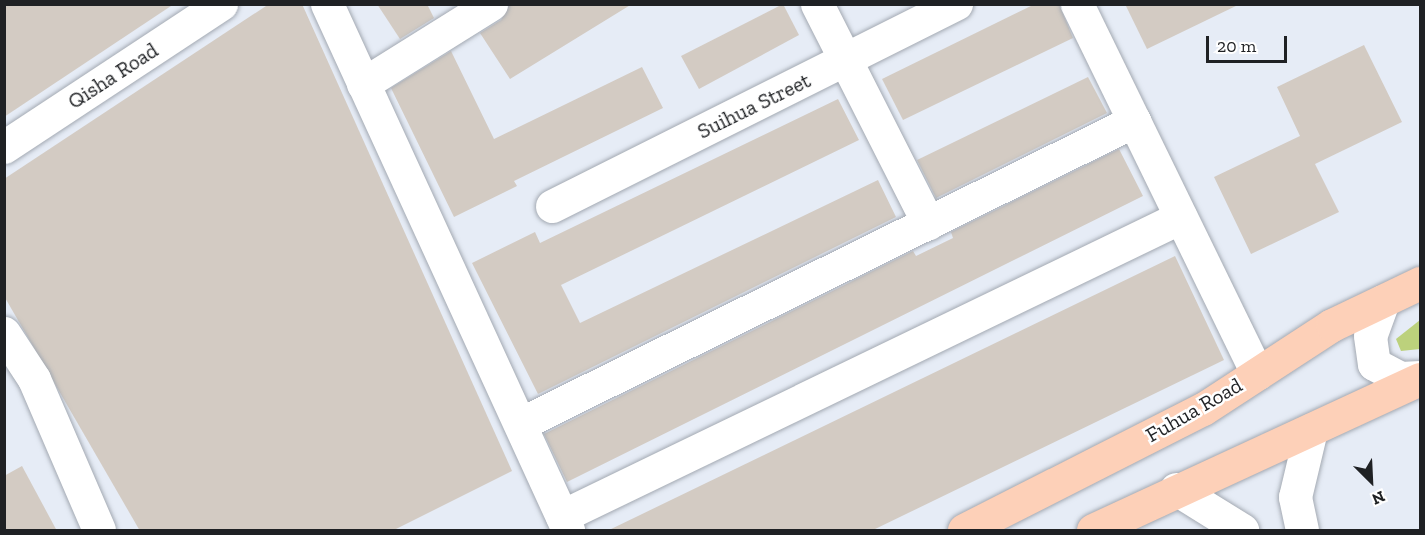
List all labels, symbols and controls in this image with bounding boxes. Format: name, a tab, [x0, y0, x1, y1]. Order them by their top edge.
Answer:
scale bar	[1209, 24, 1290, 62]
text: 20 m	[1217, 35, 1256, 57]
street label: Qisha Road	[63, 38, 163, 114]
street label: Suihua Street	[693, 68, 815, 144]
street label: Fuhua Road	[1141, 372, 1247, 448]
north arrow	[1341, 451, 1401, 511]
text: N	[1369, 487, 1388, 509]

